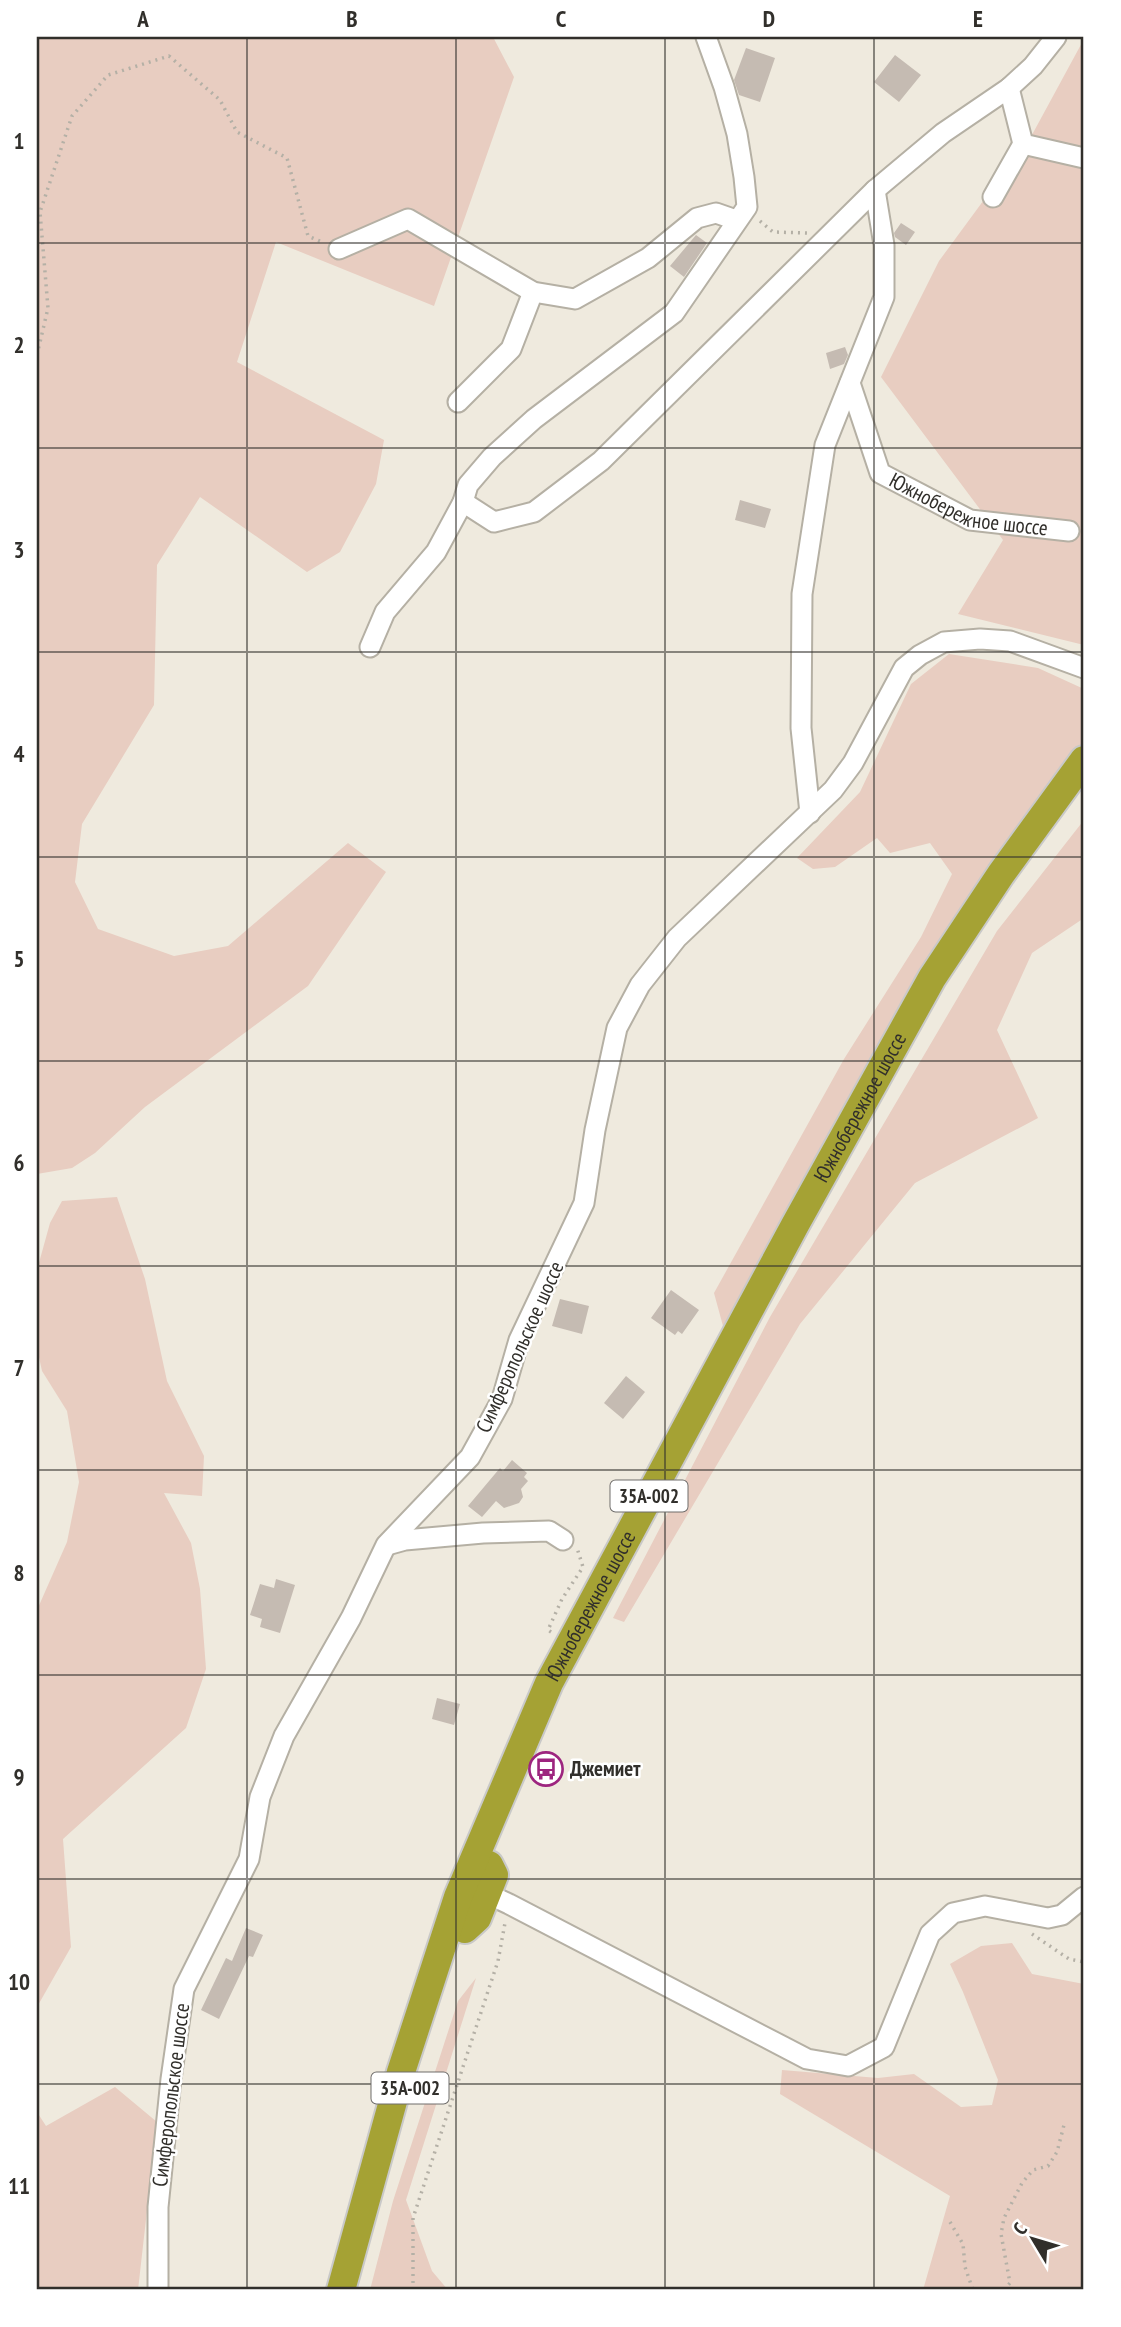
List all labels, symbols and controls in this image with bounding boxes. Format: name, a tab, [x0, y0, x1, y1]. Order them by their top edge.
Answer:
text: A	[136, 4, 149, 33]
text: B	[346, 4, 358, 33]
text: C	[556, 4, 567, 33]
text: D	[763, 4, 775, 33]
text: E	[973, 4, 983, 33]
text: 1	[14, 126, 25, 155]
text: 2	[14, 330, 25, 359]
street label: Южнобережное шоссе	[885, 466, 1049, 542]
text: 3	[14, 535, 25, 564]
text: 4	[14, 739, 25, 768]
text: 5	[14, 944, 25, 973]
street label: Южнобережное шоссе	[807, 1028, 912, 1187]
text: 6	[14, 1148, 25, 1177]
street label: Симферопольское шоссе	[470, 1257, 569, 1437]
text: 7	[14, 1353, 25, 1382]
road number: 35А-002	[610, 1480, 688, 1512]
street label: Южнобережное шоссе	[538, 1526, 641, 1686]
text: 8	[14, 1558, 25, 1587]
bus stop icon: Джемиет	[527, 1750, 565, 1788]
place label: Джемиет	[570, 1755, 641, 1782]
text: 9	[14, 1762, 25, 1791]
text: 10	[8, 1967, 30, 1996]
street label: Симферопольское шоссе	[146, 2002, 195, 2188]
road number: 35А-002	[372, 2072, 448, 2104]
text: 11	[8, 2171, 30, 2200]
north arrow	[998, 2204, 1068, 2274]
text: С	[1007, 2217, 1032, 2239]

